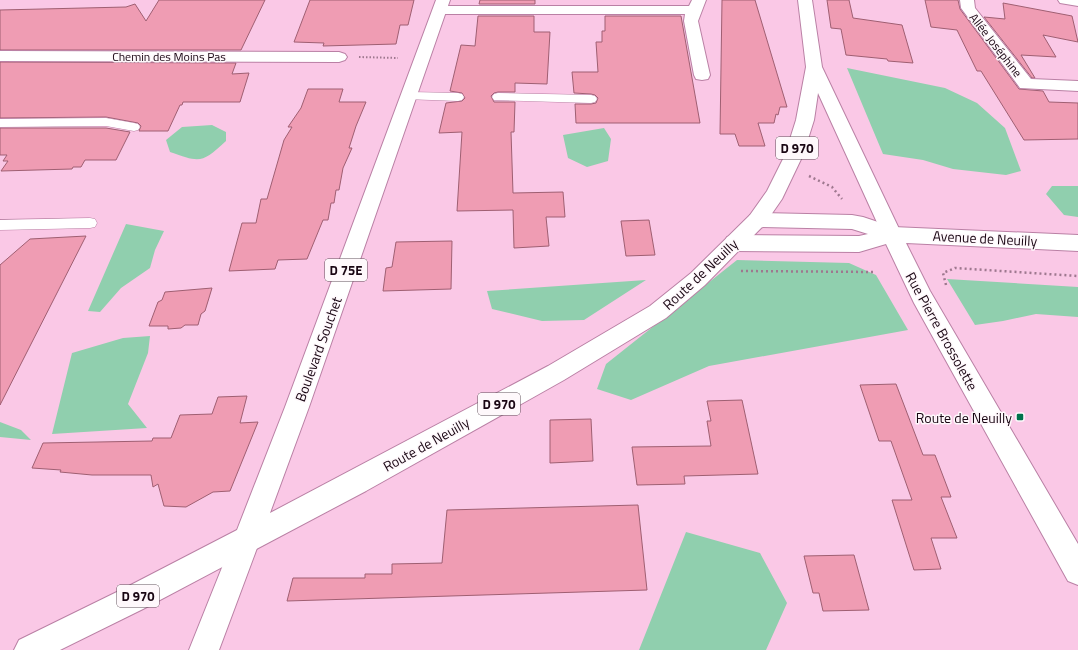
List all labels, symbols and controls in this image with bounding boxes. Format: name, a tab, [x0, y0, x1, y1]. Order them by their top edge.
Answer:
street label: Allée Joséphine	[965, 9, 1027, 81]
street label: Chemin des Moins Pas	[112, 47, 226, 66]
road number: D 970	[776, 137, 818, 159]
street label: Avenue de Neuilly	[932, 225, 1038, 251]
street label: Route de Neuilly	[658, 233, 742, 314]
road number: D 75E	[325, 259, 367, 281]
street label: Rue Pierre Brossolette	[901, 268, 983, 394]
street label: Boulevard Souchet	[289, 293, 347, 404]
road number: D 970	[478, 393, 520, 415]
place label: Route de Neuilly	[916, 407, 1012, 428]
street label: Route de Neuilly	[379, 411, 473, 476]
marker: Route de Neuilly	[1015, 412, 1025, 422]
road number: D 970	[117, 585, 159, 607]

